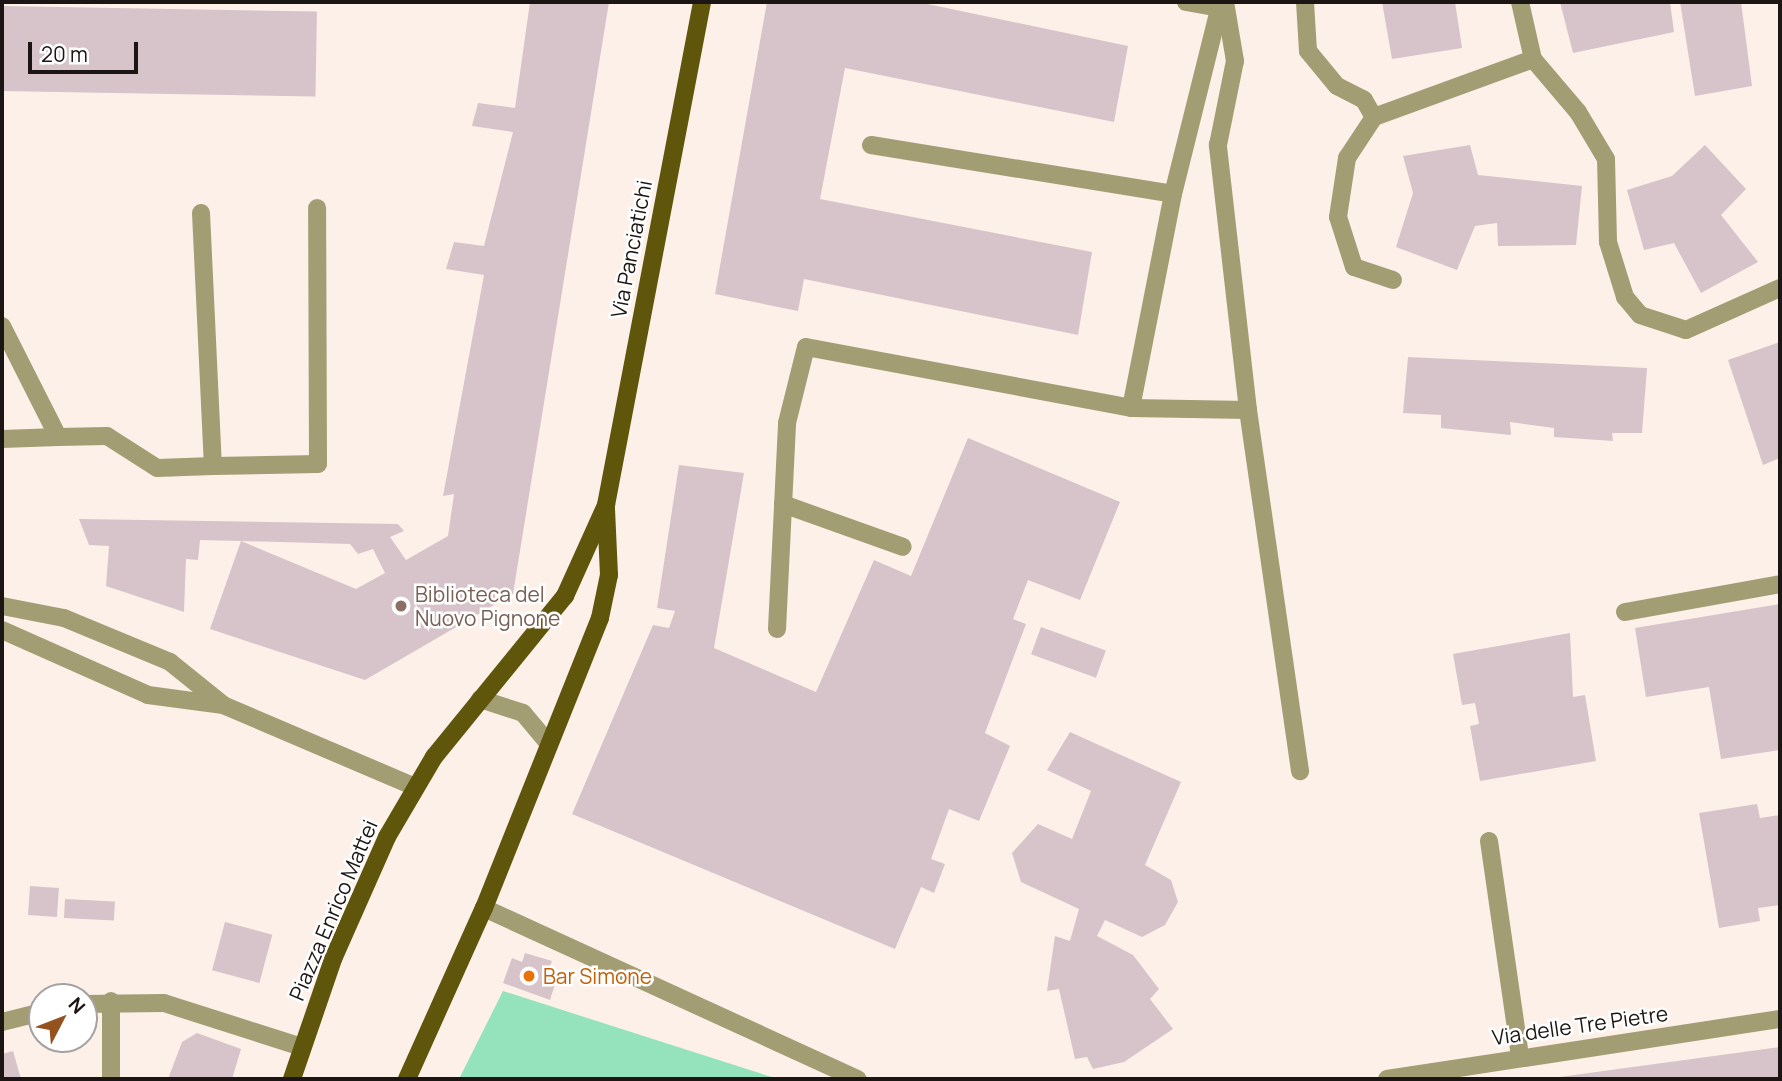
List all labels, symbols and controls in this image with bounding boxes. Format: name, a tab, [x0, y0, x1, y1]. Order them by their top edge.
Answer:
scale bar	[32, 28, 142, 72]
text: 20 m	[41, 40, 88, 68]
street label: Via Panciatichi	[605, 178, 657, 320]
place label: Biblioteca del Nuovo Pignone	[415, 581, 560, 631]
marker: Biblioteca del Nuovo Pignone	[393, 598, 409, 614]
street label: Piazza Enrico Mattei	[284, 816, 382, 1004]
place label: Bar Simone	[543, 963, 652, 989]
marker: Bar Simone	[521, 968, 537, 984]
north arrow	[28, 983, 98, 1053]
text: N	[63, 992, 91, 1019]
street label: Via delle Tre Pietre	[1490, 1000, 1670, 1050]

